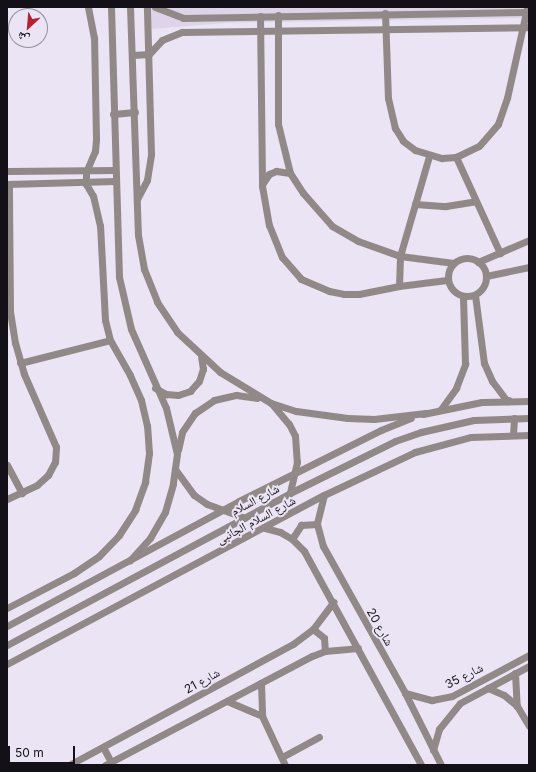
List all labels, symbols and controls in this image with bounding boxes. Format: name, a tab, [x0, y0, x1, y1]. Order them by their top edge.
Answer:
north arrow	[8, 8, 48, 48]
text: ش	[15, 29, 31, 47]
street label: شارع السلام	[228, 481, 282, 519]
street label: شارع السلام الجانبى	[214, 493, 298, 547]
street label: شارع 20	[363, 606, 397, 648]
street label: شارع 35	[443, 660, 485, 692]
street label: شارع 21	[182, 665, 222, 697]
scale bar	[10, 738, 77, 764]
text: 50 m	[15, 745, 44, 760]

